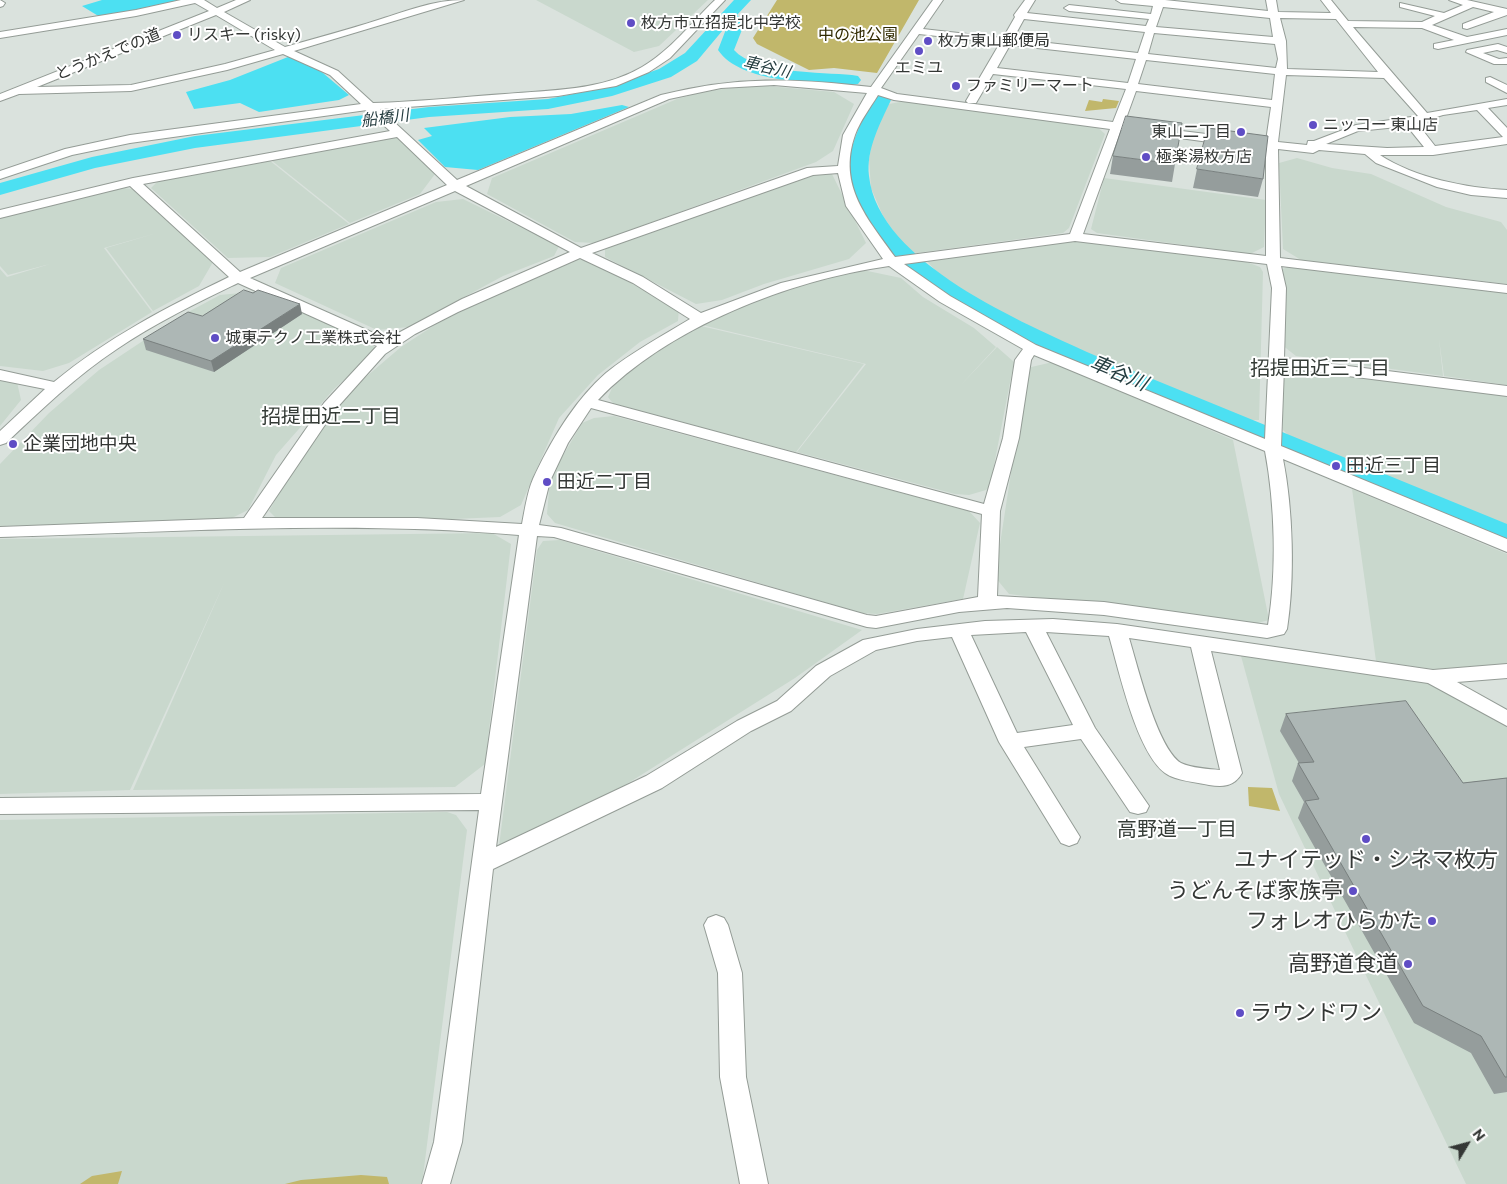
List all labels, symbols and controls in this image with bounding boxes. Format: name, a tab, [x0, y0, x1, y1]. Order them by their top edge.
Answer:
place label: 枚方市立招提北中学校	[641, 13, 801, 33]
marker: 枚方市立招提北中学校	[625, 17, 637, 29]
street label: とうかえでの道	[52, 24, 164, 84]
place label: リスキー (risky)	[187, 25, 301, 45]
park label: 中の池公園	[818, 25, 898, 45]
marker: リスキー (risky)	[171, 29, 183, 41]
place label: 枚方東山郵便局	[938, 31, 1050, 51]
marker: 枚方東山郵便局	[922, 35, 934, 47]
marker: エミユ	[913, 45, 925, 57]
water label: 車谷川	[741, 52, 793, 82]
place label: エミユ	[895, 58, 943, 78]
place label: ファミリーマート	[966, 76, 1094, 96]
marker: ファミリーマート	[950, 80, 962, 92]
water label: 船橋川	[360, 106, 410, 130]
place label: ニッコー 東山店	[1323, 115, 1438, 135]
marker: ニッコー 東山店	[1307, 119, 1319, 131]
place label: 東山二丁目	[1151, 122, 1231, 142]
marker: 東山二丁目	[1235, 126, 1247, 138]
place label: 極楽湯枚方店	[1156, 147, 1252, 167]
marker: 極楽湯枚方店	[1140, 151, 1152, 163]
place label: 城東テクノ工業株式会社	[225, 328, 401, 348]
marker: 城東テクノ工業株式会社	[209, 332, 221, 344]
water label: 車谷川	[1087, 350, 1151, 396]
district label: 招提田近三丁目	[1250, 356, 1390, 380]
district label: 招提田近二丁目	[261, 404, 401, 428]
place label: 企業団地中央	[23, 433, 137, 455]
marker: 企業団地中央	[7, 438, 19, 450]
place label: 田近三丁目	[1346, 455, 1441, 477]
marker: 田近三丁目	[1330, 460, 1342, 472]
place label: 田近二丁目	[557, 471, 652, 493]
marker: 田近二丁目	[541, 476, 553, 488]
district label: 高野道一丁目	[1117, 817, 1237, 841]
marker: ユナイテッド・シネマ枚方	[1360, 833, 1372, 845]
place label: ユナイテッド・シネマ枚方	[1234, 847, 1498, 873]
place label: うどんそば家族亭	[1167, 878, 1343, 904]
marker: うどんそば家族亭	[1347, 885, 1359, 897]
place label: フォレオひらかた	[1246, 908, 1422, 934]
marker: フォレオひらかた	[1426, 915, 1438, 927]
place label: 高野道食道	[1288, 951, 1398, 977]
marker: 高野道食道	[1402, 958, 1414, 970]
place label: ラウンドワン	[1250, 1000, 1382, 1026]
marker: ラウンドワン	[1234, 1007, 1246, 1019]
north arrow	[1442, 1119, 1492, 1169]
text: N	[1469, 1125, 1489, 1144]

